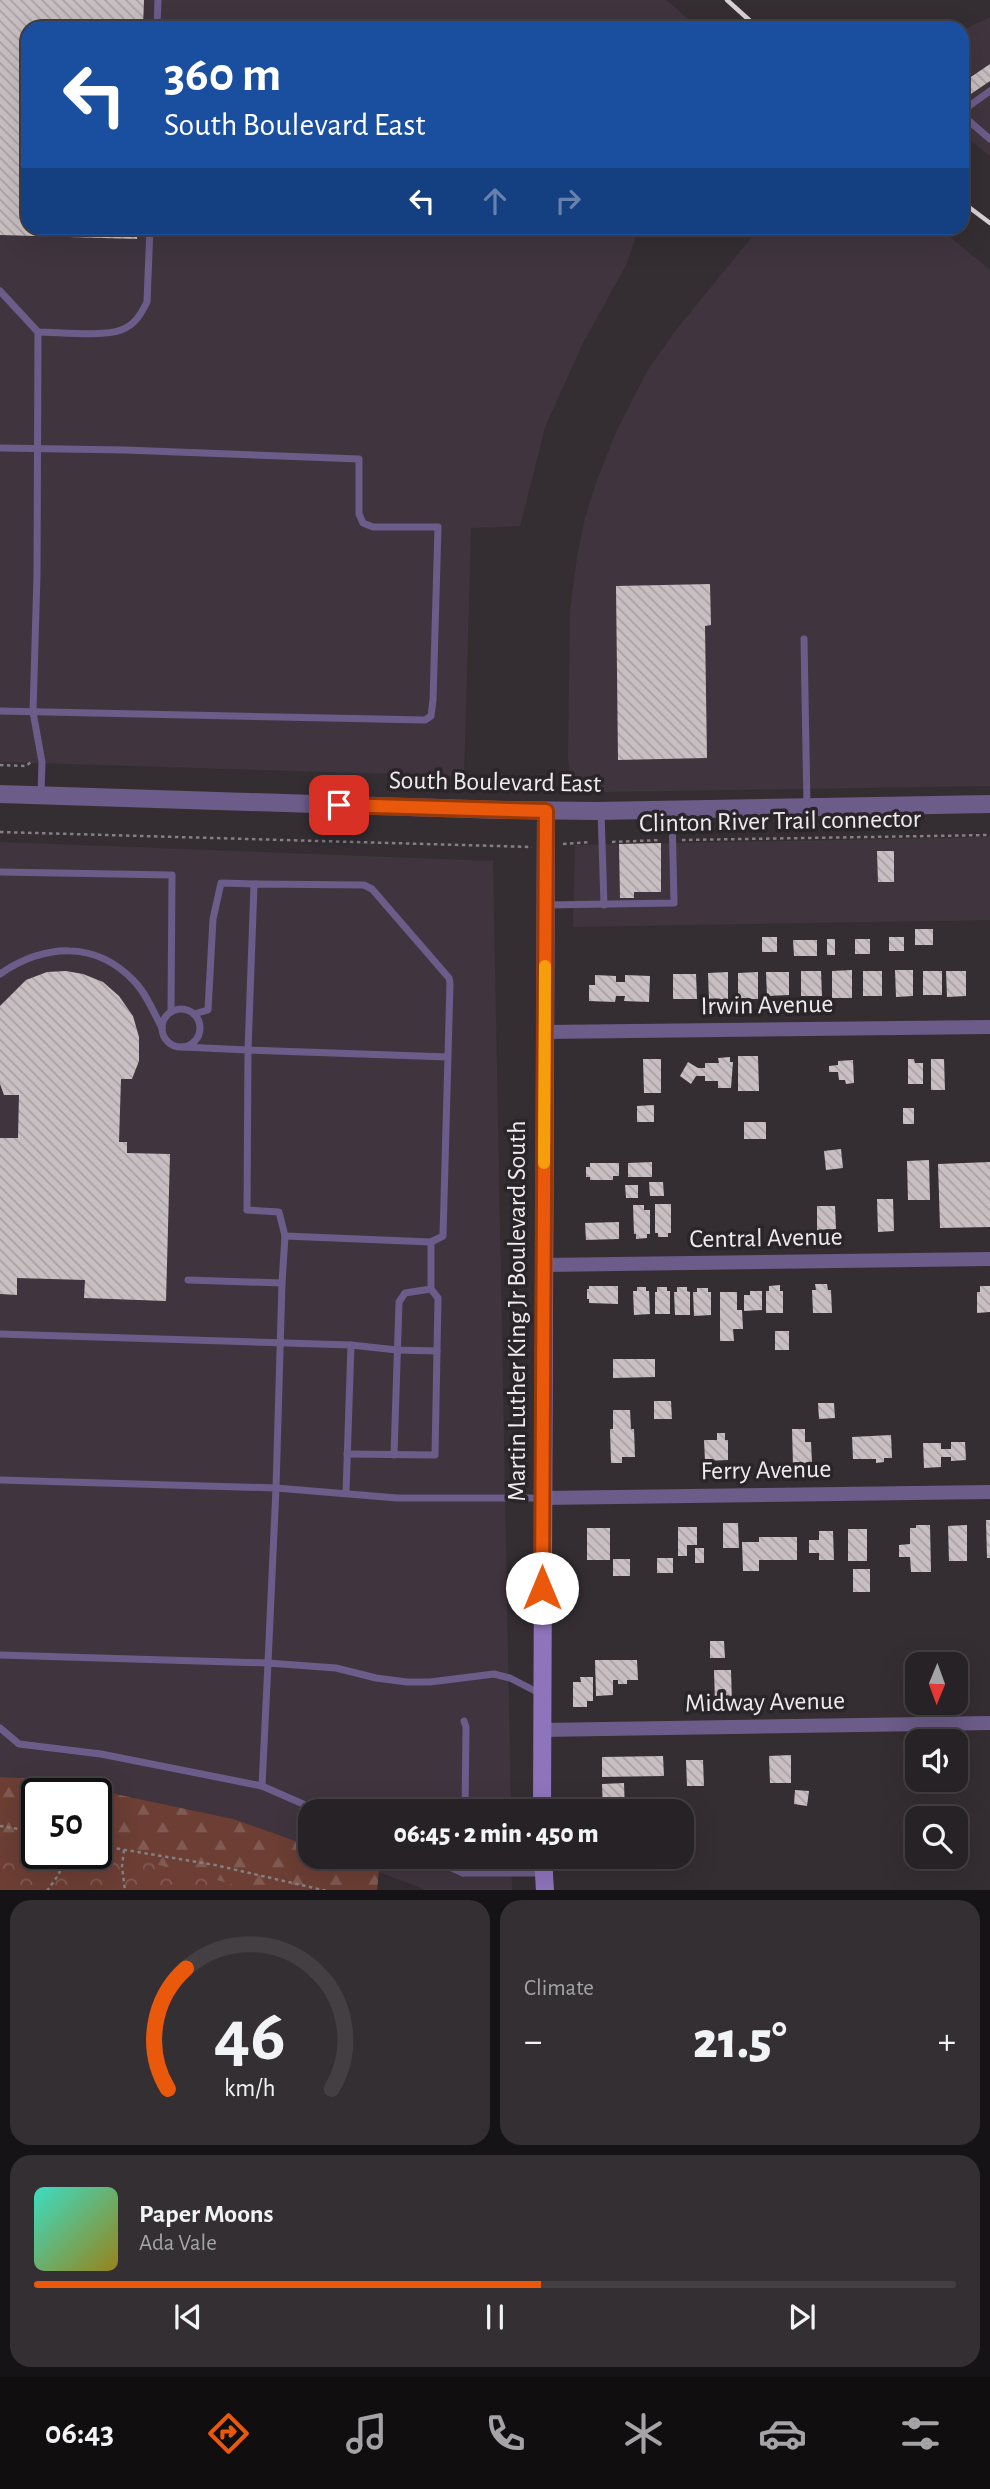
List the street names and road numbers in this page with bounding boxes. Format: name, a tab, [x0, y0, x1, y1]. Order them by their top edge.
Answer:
street label: South Boulevard East	[389, 767, 601, 797]
street label: Clinton River Trail connector	[639, 806, 922, 836]
street label: Irwin Avenue	[700, 991, 834, 1019]
street label: Martin Luther King Jr Boulevard South	[504, 1121, 530, 1501]
street label: Central Avenue	[689, 1224, 843, 1252]
street label: Ferry Avenue	[700, 1456, 832, 1484]
street label: Midway Avenue	[685, 1688, 845, 1716]

